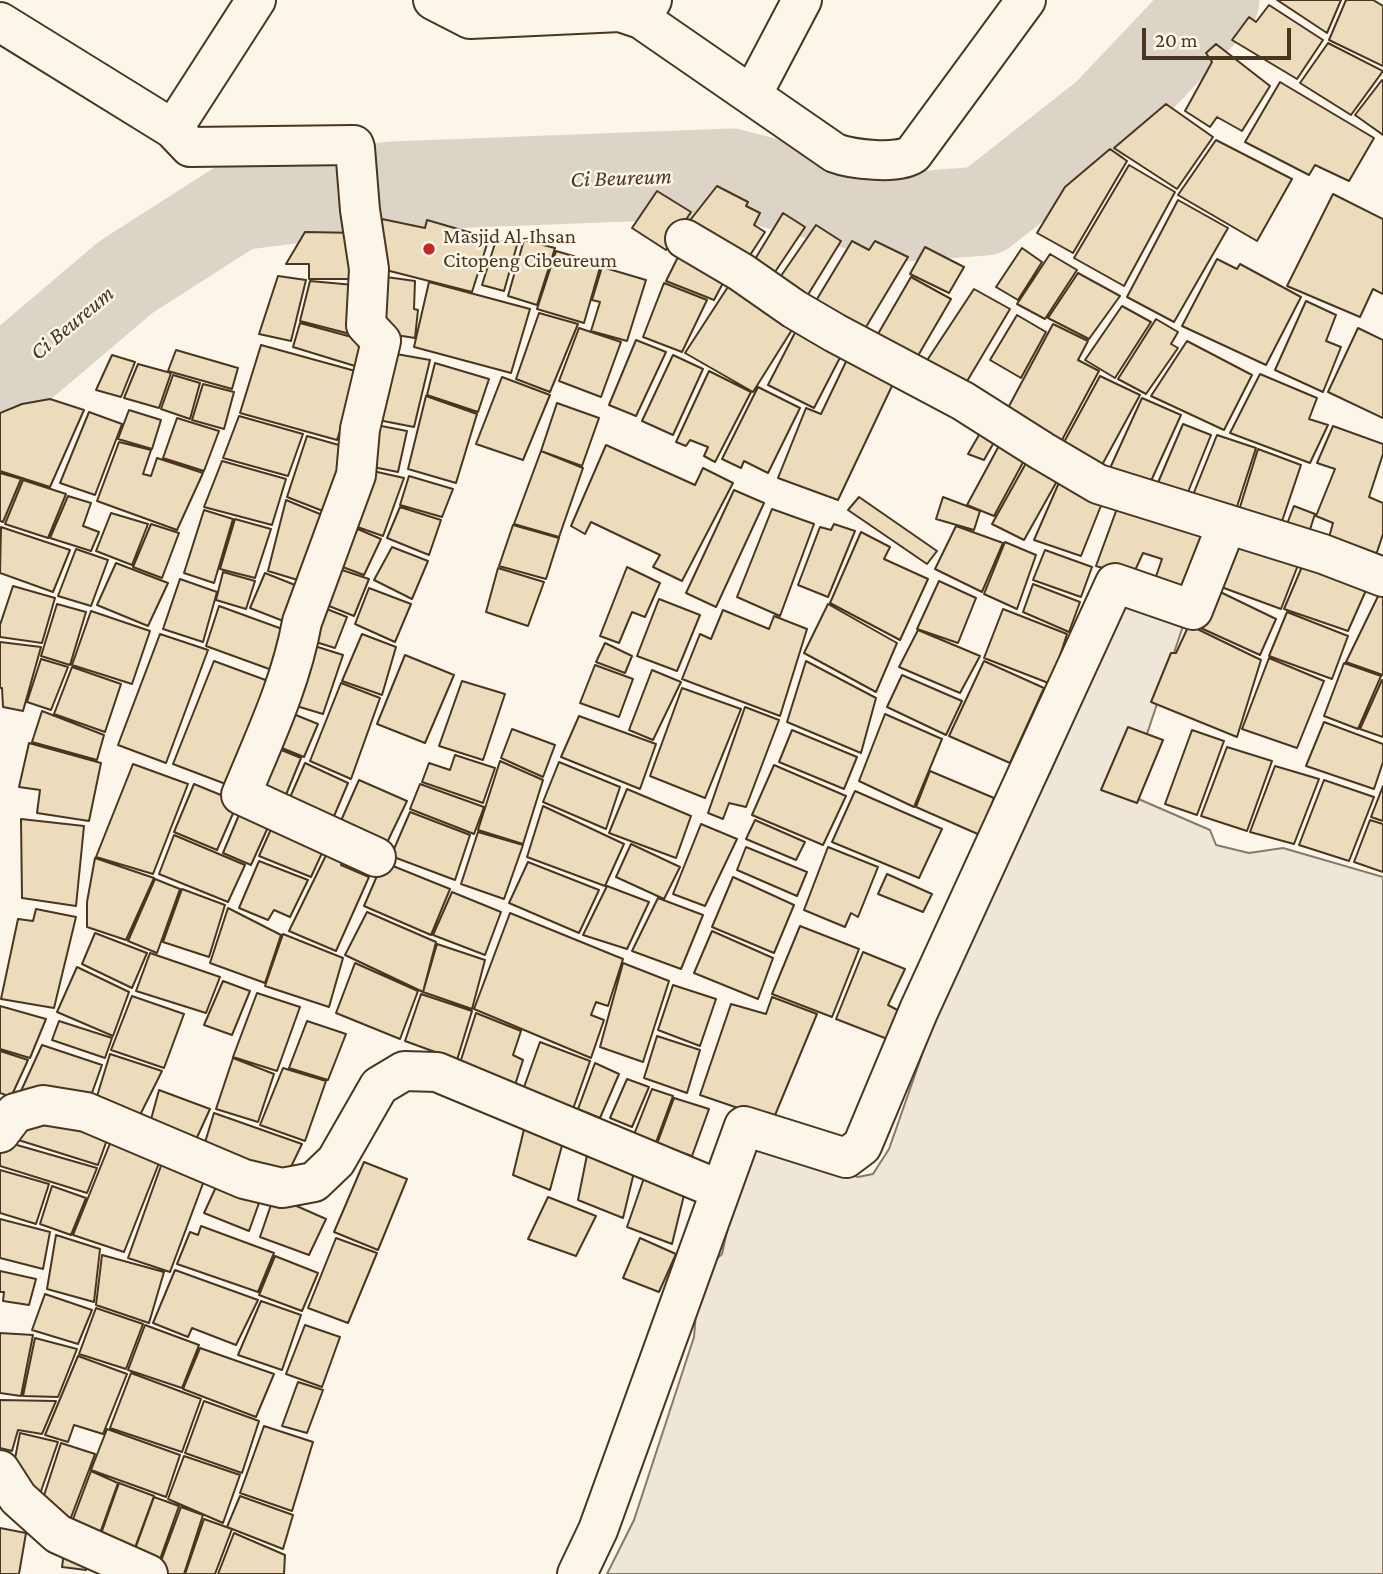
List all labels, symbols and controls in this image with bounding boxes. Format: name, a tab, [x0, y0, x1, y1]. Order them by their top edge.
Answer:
scale bar	[1145, 14, 1294, 58]
text: 20 m	[1155, 28, 1198, 52]
water label: Ci Beureum	[570, 162, 672, 194]
place label: Masjid Al-Ihsan Citopeng Cibeureum	[443, 224, 617, 274]
marker: Masjid Al-Ihsan Citopeng Cibeureum	[421, 241, 437, 257]
water label: Ci Beureum	[24, 280, 120, 366]

